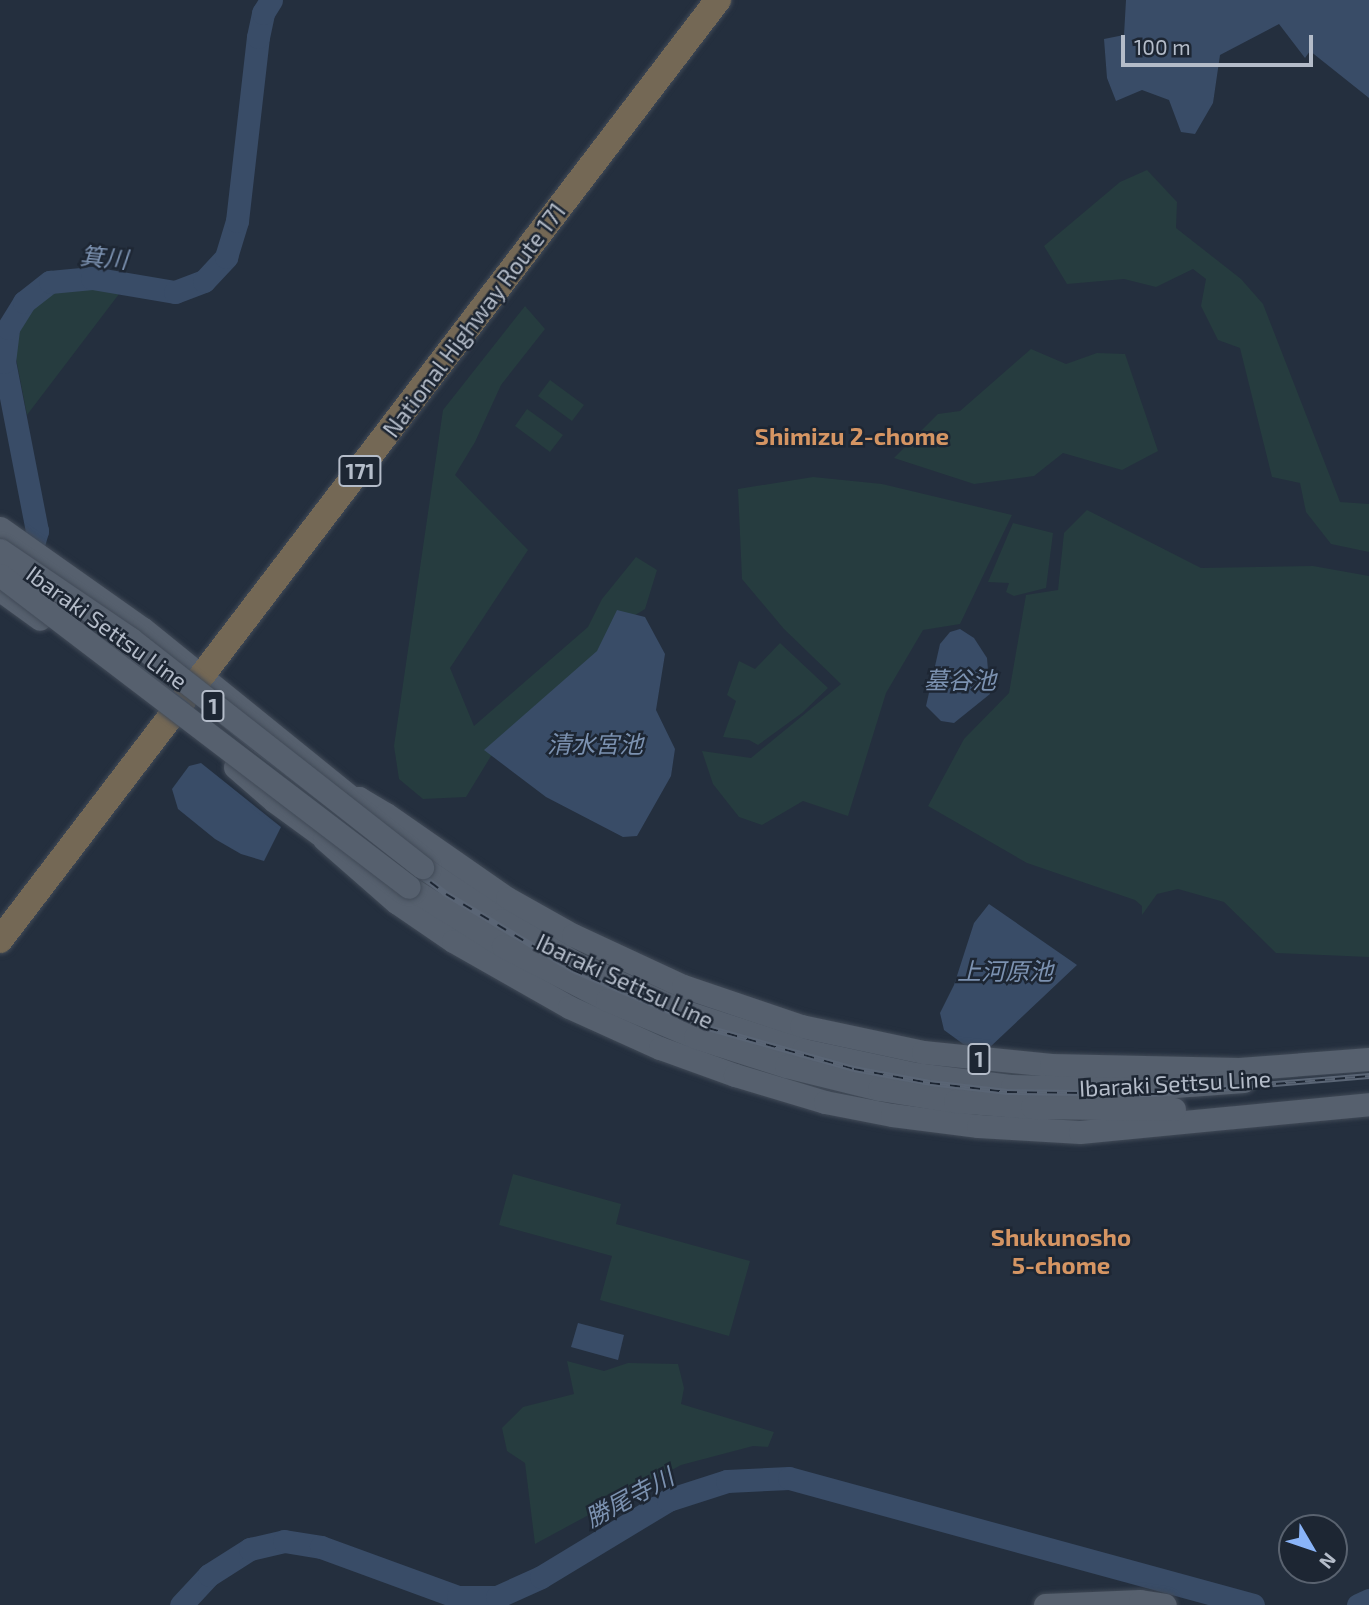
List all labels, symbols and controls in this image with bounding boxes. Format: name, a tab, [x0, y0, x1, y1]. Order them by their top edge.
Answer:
scale bar	[1124, 21, 1316, 65]
text: 100 m	[1134, 34, 1191, 59]
street label: National Highway Route 171	[377, 197, 571, 443]
water label: 箕川	[79, 241, 129, 273]
district label: Shimizu 2-chome	[755, 422, 949, 450]
road number: 171	[337, 454, 383, 489]
street label: Ibaraki Settsu Line	[21, 559, 193, 695]
water label: 墓谷池	[924, 666, 996, 694]
road number: 1	[201, 688, 225, 724]
water label: 清水宮池	[547, 730, 643, 758]
street label: Ibaraki Settsu Line	[532, 928, 718, 1034]
water label: 上河原池	[957, 957, 1053, 985]
road number: 1	[967, 1042, 991, 1076]
street label: Ibaraki Settsu Line	[1078, 1064, 1272, 1102]
district label: Shukunosho 5-chome	[991, 1223, 1131, 1279]
water label: 勝尾寺川	[580, 1462, 678, 1532]
north arrow	[1278, 1514, 1348, 1584]
text: N	[1315, 1549, 1341, 1574]

